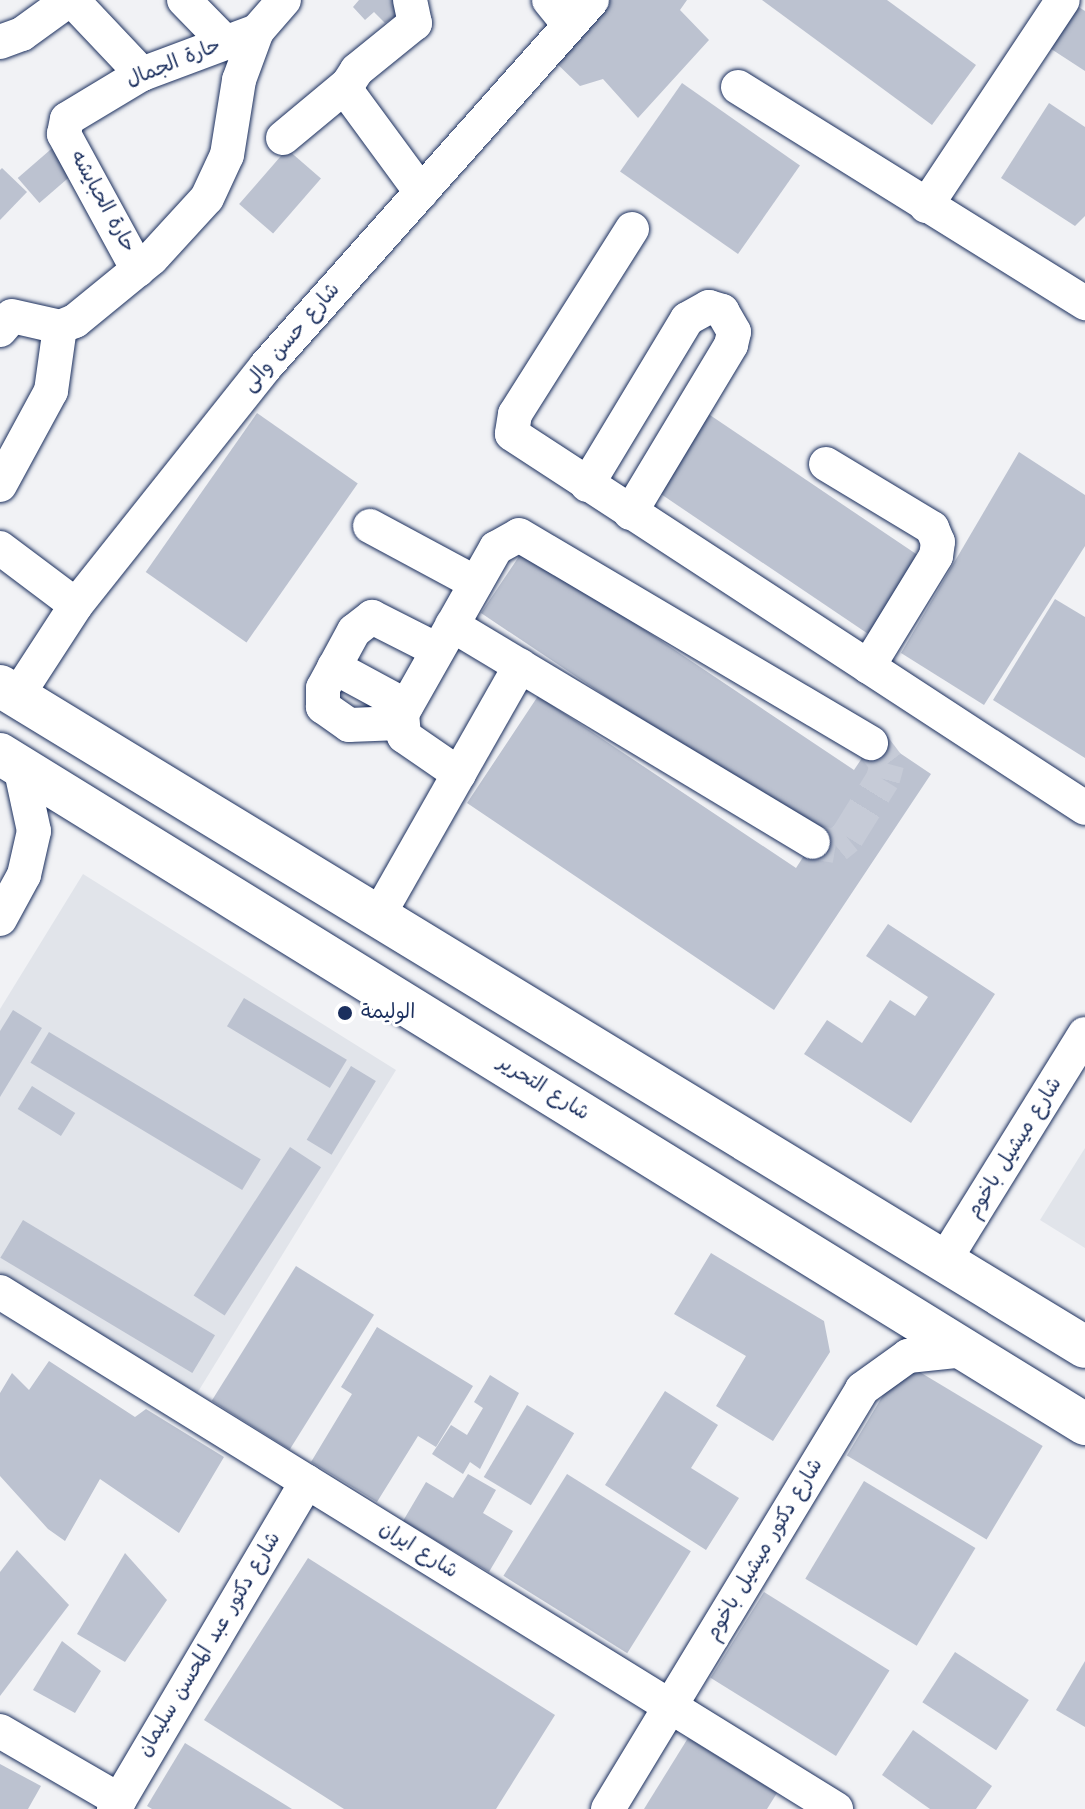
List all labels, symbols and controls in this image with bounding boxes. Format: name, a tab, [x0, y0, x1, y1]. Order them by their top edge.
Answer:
street label: حارة الجمال	[123, 34, 225, 94]
street label: حارة الحبايشه	[64, 147, 140, 257]
street label: شارع حسن والى	[238, 279, 346, 397]
place label: الوليمة	[361, 1001, 415, 1025]
marker: الوليمة	[336, 1004, 354, 1022]
street label: شارع التحرير	[493, 1051, 593, 1127]
street label: شارع ميشيل باخوم	[962, 1073, 1068, 1223]
street label: شارع دكتور ميشيل باخوم	[701, 1455, 829, 1645]
street label: شارع ايران	[374, 1517, 462, 1585]
street label: شارع دكتور عبد المحسن سليمان	[133, 1528, 287, 1762]

